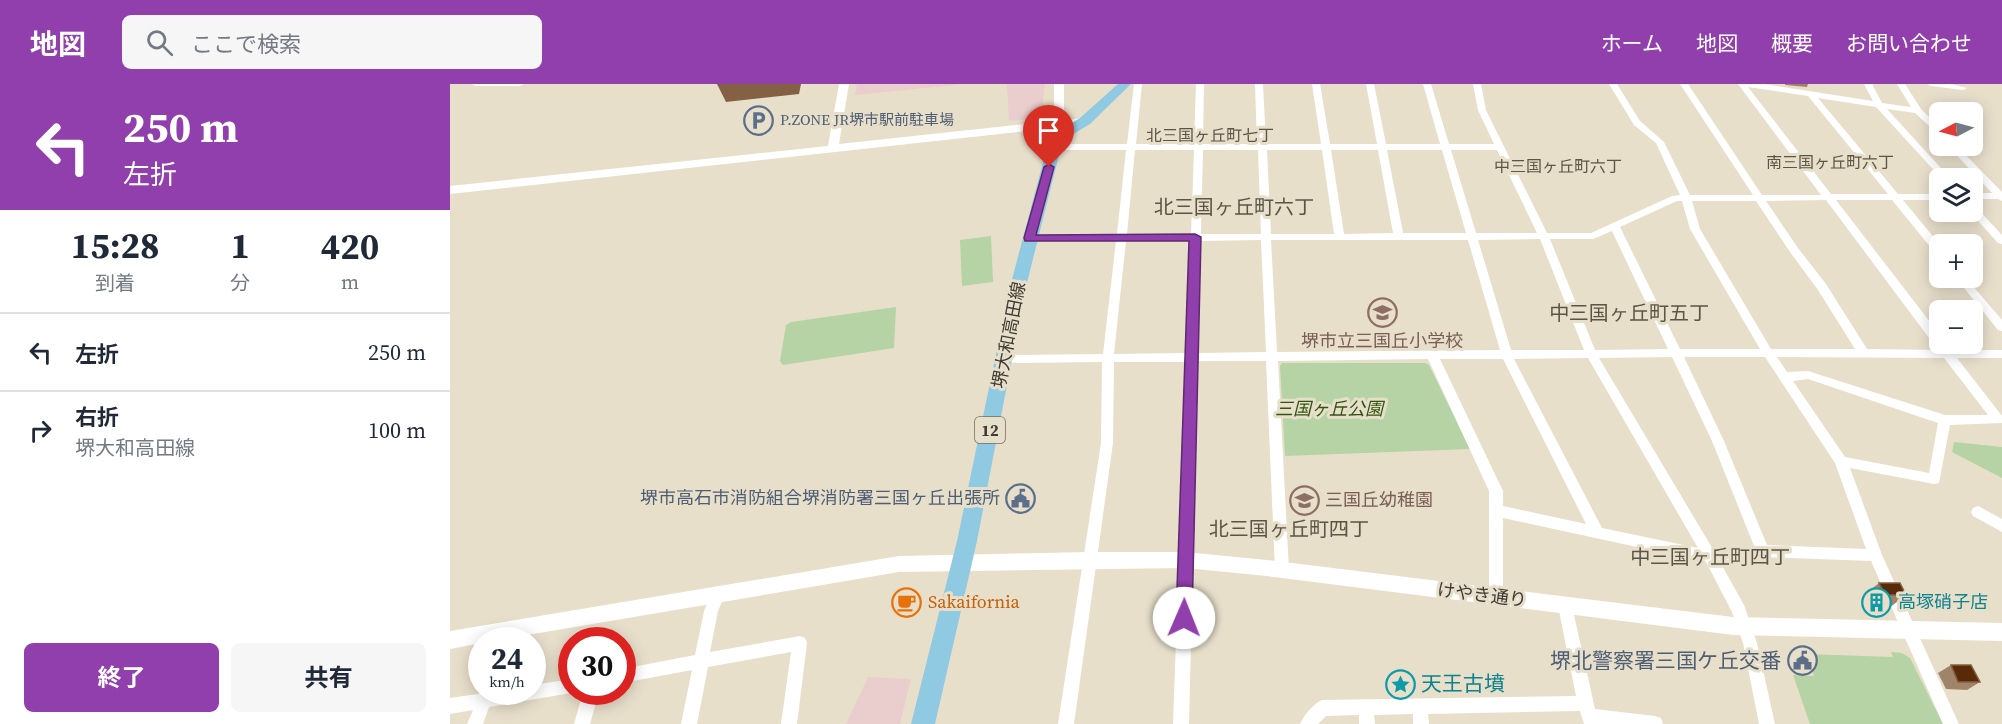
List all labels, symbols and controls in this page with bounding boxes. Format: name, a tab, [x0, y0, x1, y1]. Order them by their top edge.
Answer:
search box	[122, 15, 542, 69]
text: 地図	[30, 25, 86, 63]
icon: search	[143, 26, 176, 59]
text: ここで検索	[191, 29, 301, 59]
text: ホーム	[1601, 29, 1663, 58]
text: 地図	[1696, 29, 1738, 58]
text: 概要	[1771, 29, 1813, 58]
text: お問い合わせ	[1846, 29, 1972, 58]
text: 250 m	[123, 98, 238, 156]
north arrow	[1929, 102, 1983, 156]
map controls	[1929, 102, 1983, 354]
parking icon: P.ZONE JR堺市駅前駐車場	[743, 104, 775, 136]
pin	[1023, 105, 1074, 167]
icon: left	[24, 108, 102, 186]
place label: P.ZONE JR堺市駅前駐車場	[780, 109, 954, 130]
icon: arrive	[1032, 114, 1065, 147]
district label: 北三国ヶ丘町七丁	[1146, 124, 1274, 146]
district label: 南三国ヶ丘町六丁	[1766, 151, 1894, 173]
district label: 中三国ヶ丘町六丁	[1494, 155, 1622, 177]
text: 左折	[123, 156, 177, 193]
button: layers	[1929, 168, 1983, 222]
district label: 北三国ヶ丘町六丁	[1154, 193, 1314, 221]
text: 15:28	[71, 221, 160, 270]
text: 1	[230, 221, 250, 270]
text: 420	[321, 222, 379, 271]
button: +	[1929, 234, 1983, 288]
text: m	[341, 268, 359, 296]
text: 到着	[95, 269, 135, 297]
text: 分	[230, 269, 250, 297]
street label: 堺大和高田線	[986, 280, 1031, 390]
school or university icon: 堺市立三国丘小学校	[1366, 296, 1398, 328]
district label: 中三国ヶ丘町五丁	[1549, 299, 1709, 327]
button: −	[1929, 300, 1983, 354]
place label: 堺市立三国丘小学校	[1301, 328, 1463, 353]
icon: left	[24, 336, 57, 369]
text: 250 m	[368, 337, 426, 367]
text: 左折	[75, 339, 119, 369]
park label: 三国ヶ丘公園	[1275, 396, 1386, 421]
text: 右折	[75, 402, 119, 432]
icon: right	[24, 414, 57, 447]
text: 100 m	[368, 415, 426, 445]
road number: 12	[975, 417, 1005, 443]
text: 堺大和高田線	[75, 434, 195, 462]
public building icon: 堺市高石市消防組合堺消防署三国ヶ丘出張所	[1005, 482, 1037, 514]
school or university icon: 三国丘幼稚園	[1288, 484, 1320, 516]
place label: 堺市高石市消防組合堺消防署三国ヶ丘出張所	[640, 485, 1000, 510]
place label: 三国丘幼稚園	[1325, 487, 1433, 512]
district label: 北三国ヶ丘町四丁	[1209, 515, 1369, 543]
district label: 中三国ヶ丘町四丁	[1630, 543, 1790, 571]
street label: けやき通り	[1436, 577, 1528, 612]
cafe icon: Sakaifornia	[891, 586, 923, 618]
position arrow	[1152, 586, 1216, 650]
building icon: 高塚硝子店	[1861, 586, 1893, 618]
place label: Sakaifornia	[928, 589, 1021, 614]
place label: 高塚硝子店	[1898, 589, 1988, 614]
speed limit sign: 30	[558, 627, 636, 705]
text: 24	[491, 638, 523, 679]
button: 終了	[24, 643, 219, 712]
button: 共有	[231, 643, 426, 712]
public building icon: 堺北警察署三国ケ丘交番	[1786, 645, 1818, 677]
place label: 堺北警察署三国ケ丘交番	[1550, 646, 1781, 675]
place icon: 天王古墳	[1384, 668, 1416, 700]
place label: 天王古墳	[1421, 669, 1505, 698]
text: km/h	[489, 671, 525, 692]

